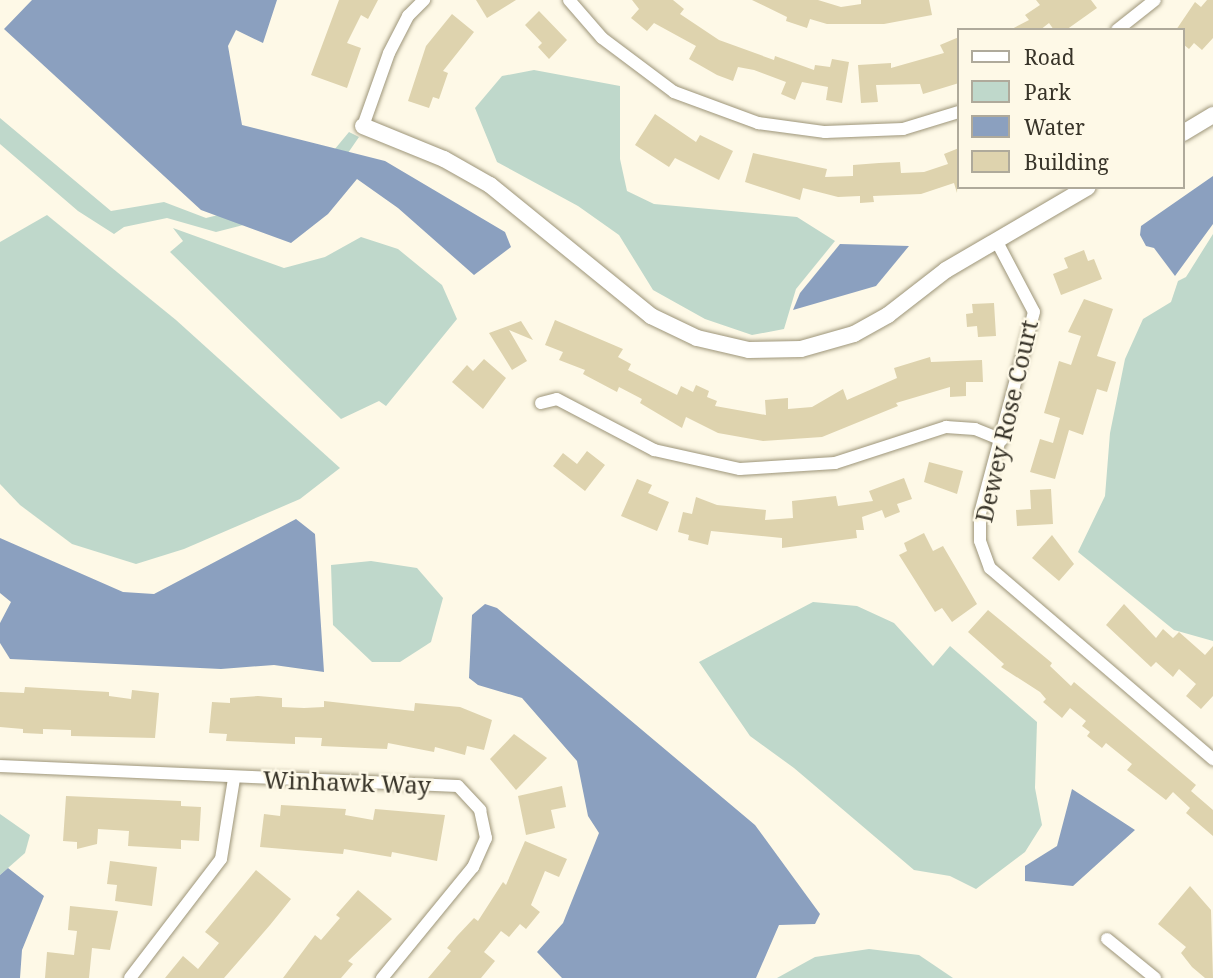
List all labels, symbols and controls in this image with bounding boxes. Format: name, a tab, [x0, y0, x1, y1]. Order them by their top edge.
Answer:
legend	[958, 28, 1185, 189]
text: Road	[1024, 43, 1075, 71]
text: Park	[1024, 78, 1071, 106]
text: Water	[1024, 113, 1085, 141]
text: Building	[1024, 148, 1109, 176]
street label: Dewey Rose Court	[969, 317, 1043, 525]
street label: Winhawk Way	[263, 765, 431, 799]

